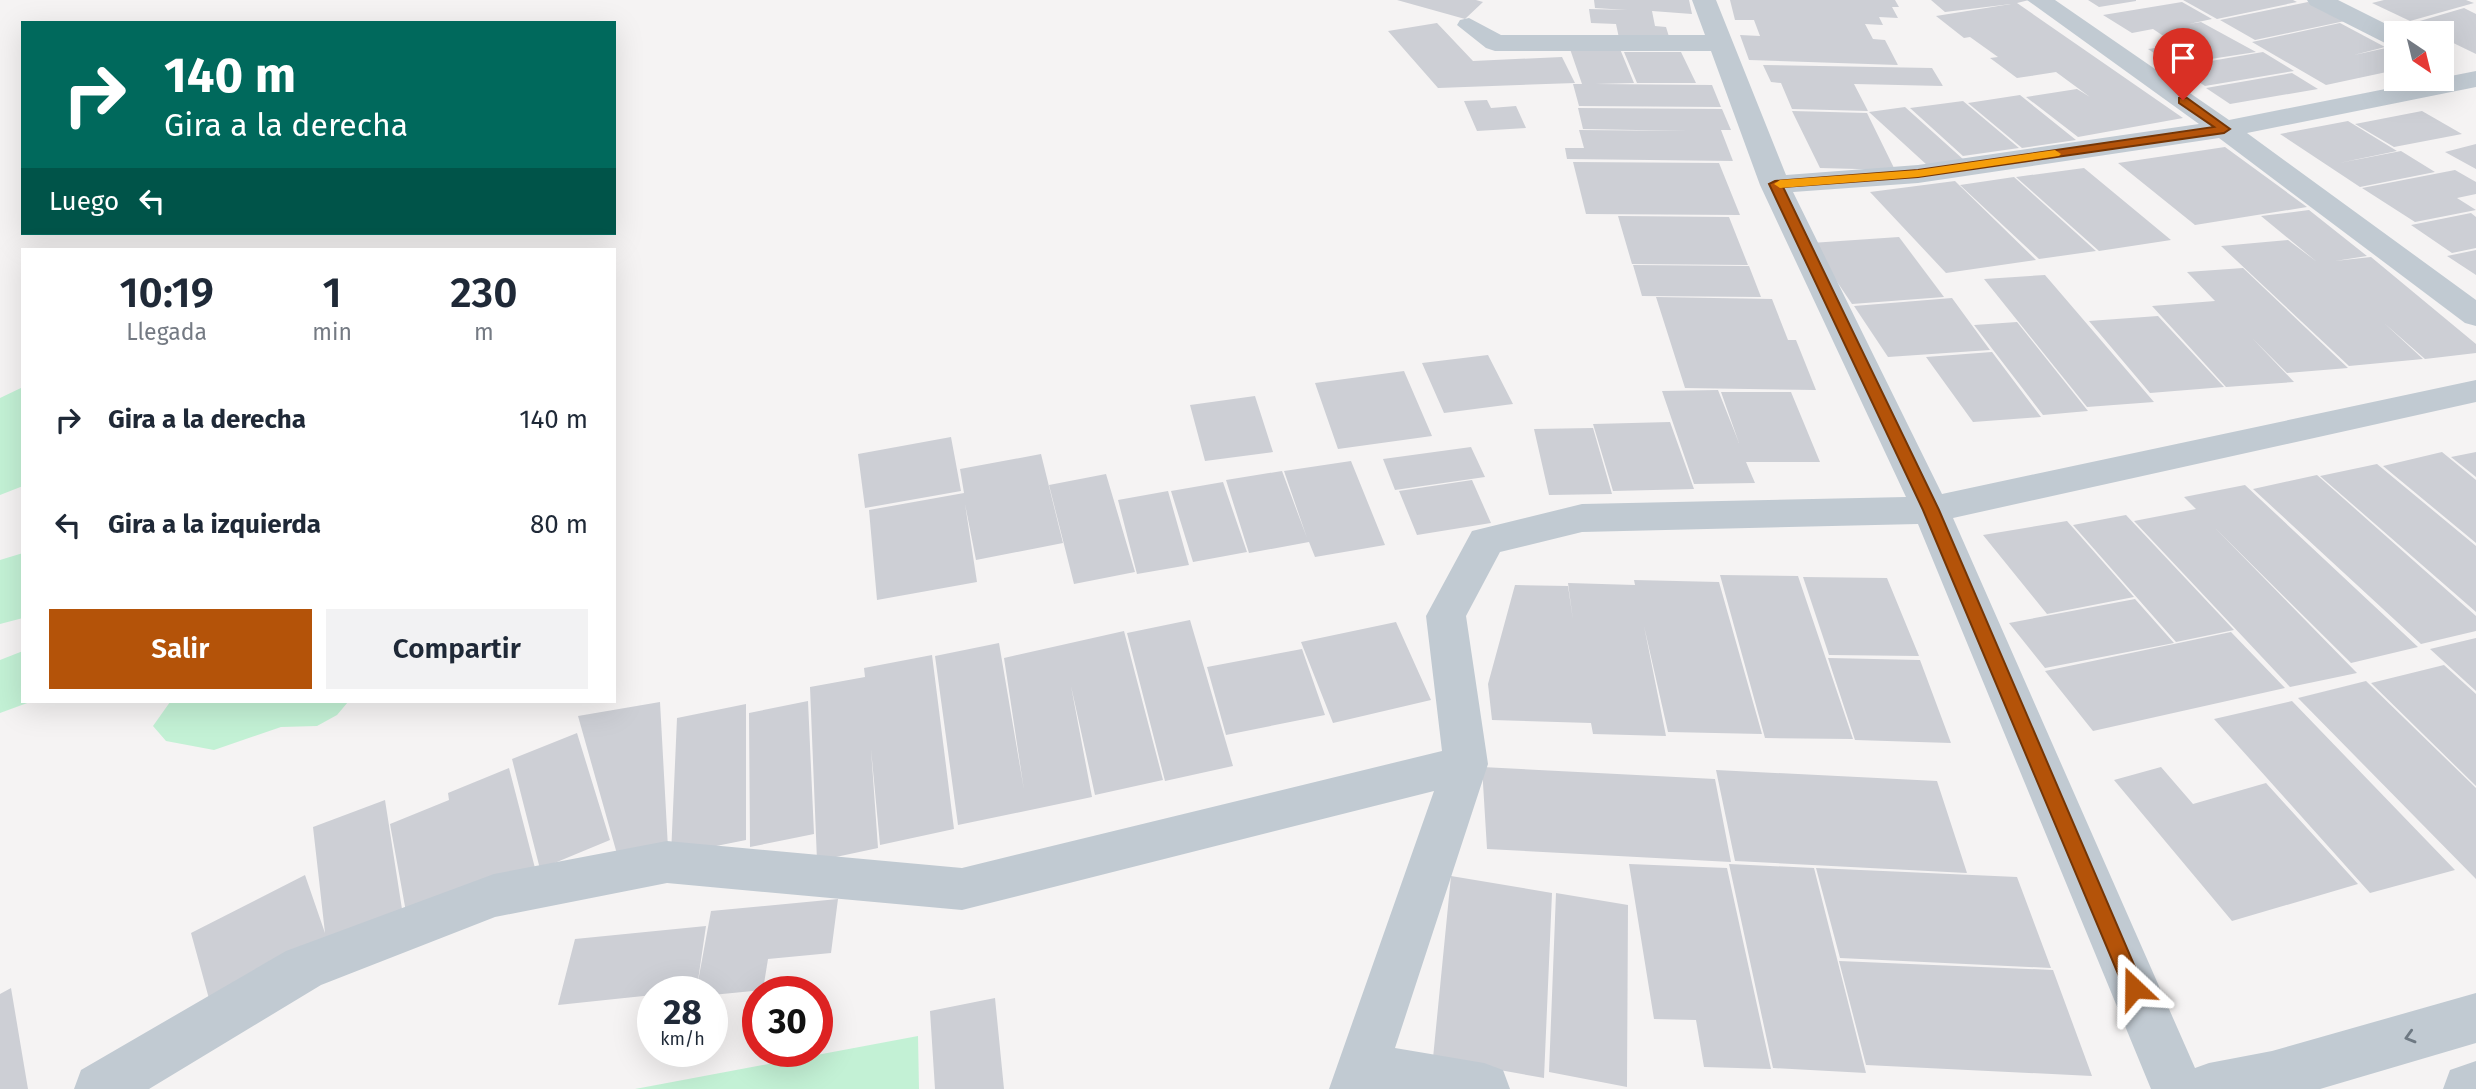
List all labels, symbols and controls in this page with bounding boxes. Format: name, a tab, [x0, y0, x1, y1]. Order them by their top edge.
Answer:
north arrow	[2384, 21, 2454, 91]
map controls	[2384, 21, 2454, 91]
pin	[2153, 28, 2213, 100]
icon: arrive	[2164, 39, 2202, 77]
text: 140 m	[164, 46, 296, 105]
icon: right	[49, 49, 140, 140]
text: Gira a la derecha	[164, 106, 408, 144]
icon: left	[133, 182, 171, 220]
text: Luego	[49, 186, 119, 217]
text: 10:19	[119, 268, 214, 318]
text: 1	[323, 268, 342, 318]
text: 230	[450, 268, 518, 318]
text: Llegada	[126, 318, 207, 346]
text: min	[312, 318, 352, 346]
text: m	[474, 318, 494, 346]
icon: right	[49, 401, 87, 439]
text: Gira a la derecha	[108, 404, 306, 435]
text: 140 m	[519, 404, 588, 435]
icon: left	[49, 506, 87, 544]
text: Gira a la izquierda	[108, 509, 321, 540]
text: 80 m	[530, 509, 588, 540]
button: Salir	[49, 609, 312, 689]
button: Compartir	[326, 609, 588, 689]
position arrow	[2097, 951, 2171, 1025]
speed limit sign: 30	[742, 976, 833, 1067]
text: 28	[663, 991, 702, 1033]
text: km/h	[660, 1028, 705, 1050]
one-way arrow	[2405, 1029, 2417, 1044]

